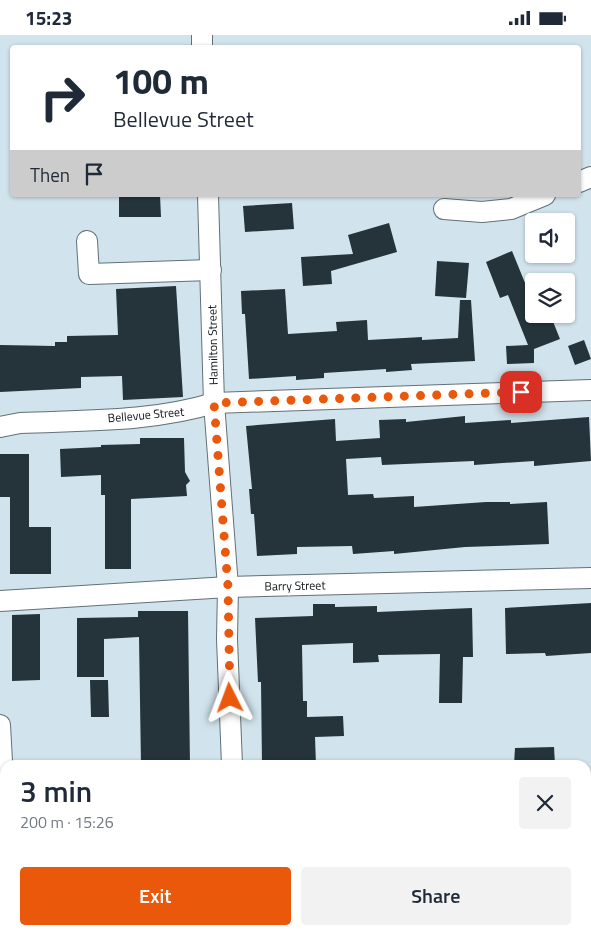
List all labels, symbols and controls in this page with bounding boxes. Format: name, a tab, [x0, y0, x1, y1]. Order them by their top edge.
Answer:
text: 15:23	[25, 3, 72, 32]
text: 100 m	[113, 54, 209, 108]
icon: right	[30, 65, 95, 130]
text: Bellevue Street	[113, 102, 254, 136]
text: Then	[30, 160, 70, 189]
icon: arrive	[80, 160, 108, 188]
map controls	[525, 213, 575, 323]
button: sound	[525, 213, 575, 263]
button: layers	[525, 273, 575, 323]
street label: Hamilton Street	[202, 304, 223, 385]
pin	[500, 371, 542, 413]
icon: arrive	[507, 378, 535, 406]
street label: Bellevue Street	[107, 402, 186, 427]
street label: Barry Street	[264, 575, 326, 596]
position arrow	[203, 671, 255, 723]
text: 3 min	[20, 768, 92, 814]
button: close	[519, 777, 571, 829]
text: 200 m · 15:26	[20, 810, 114, 834]
button: Exit	[20, 867, 291, 925]
button: Share	[301, 867, 571, 925]

